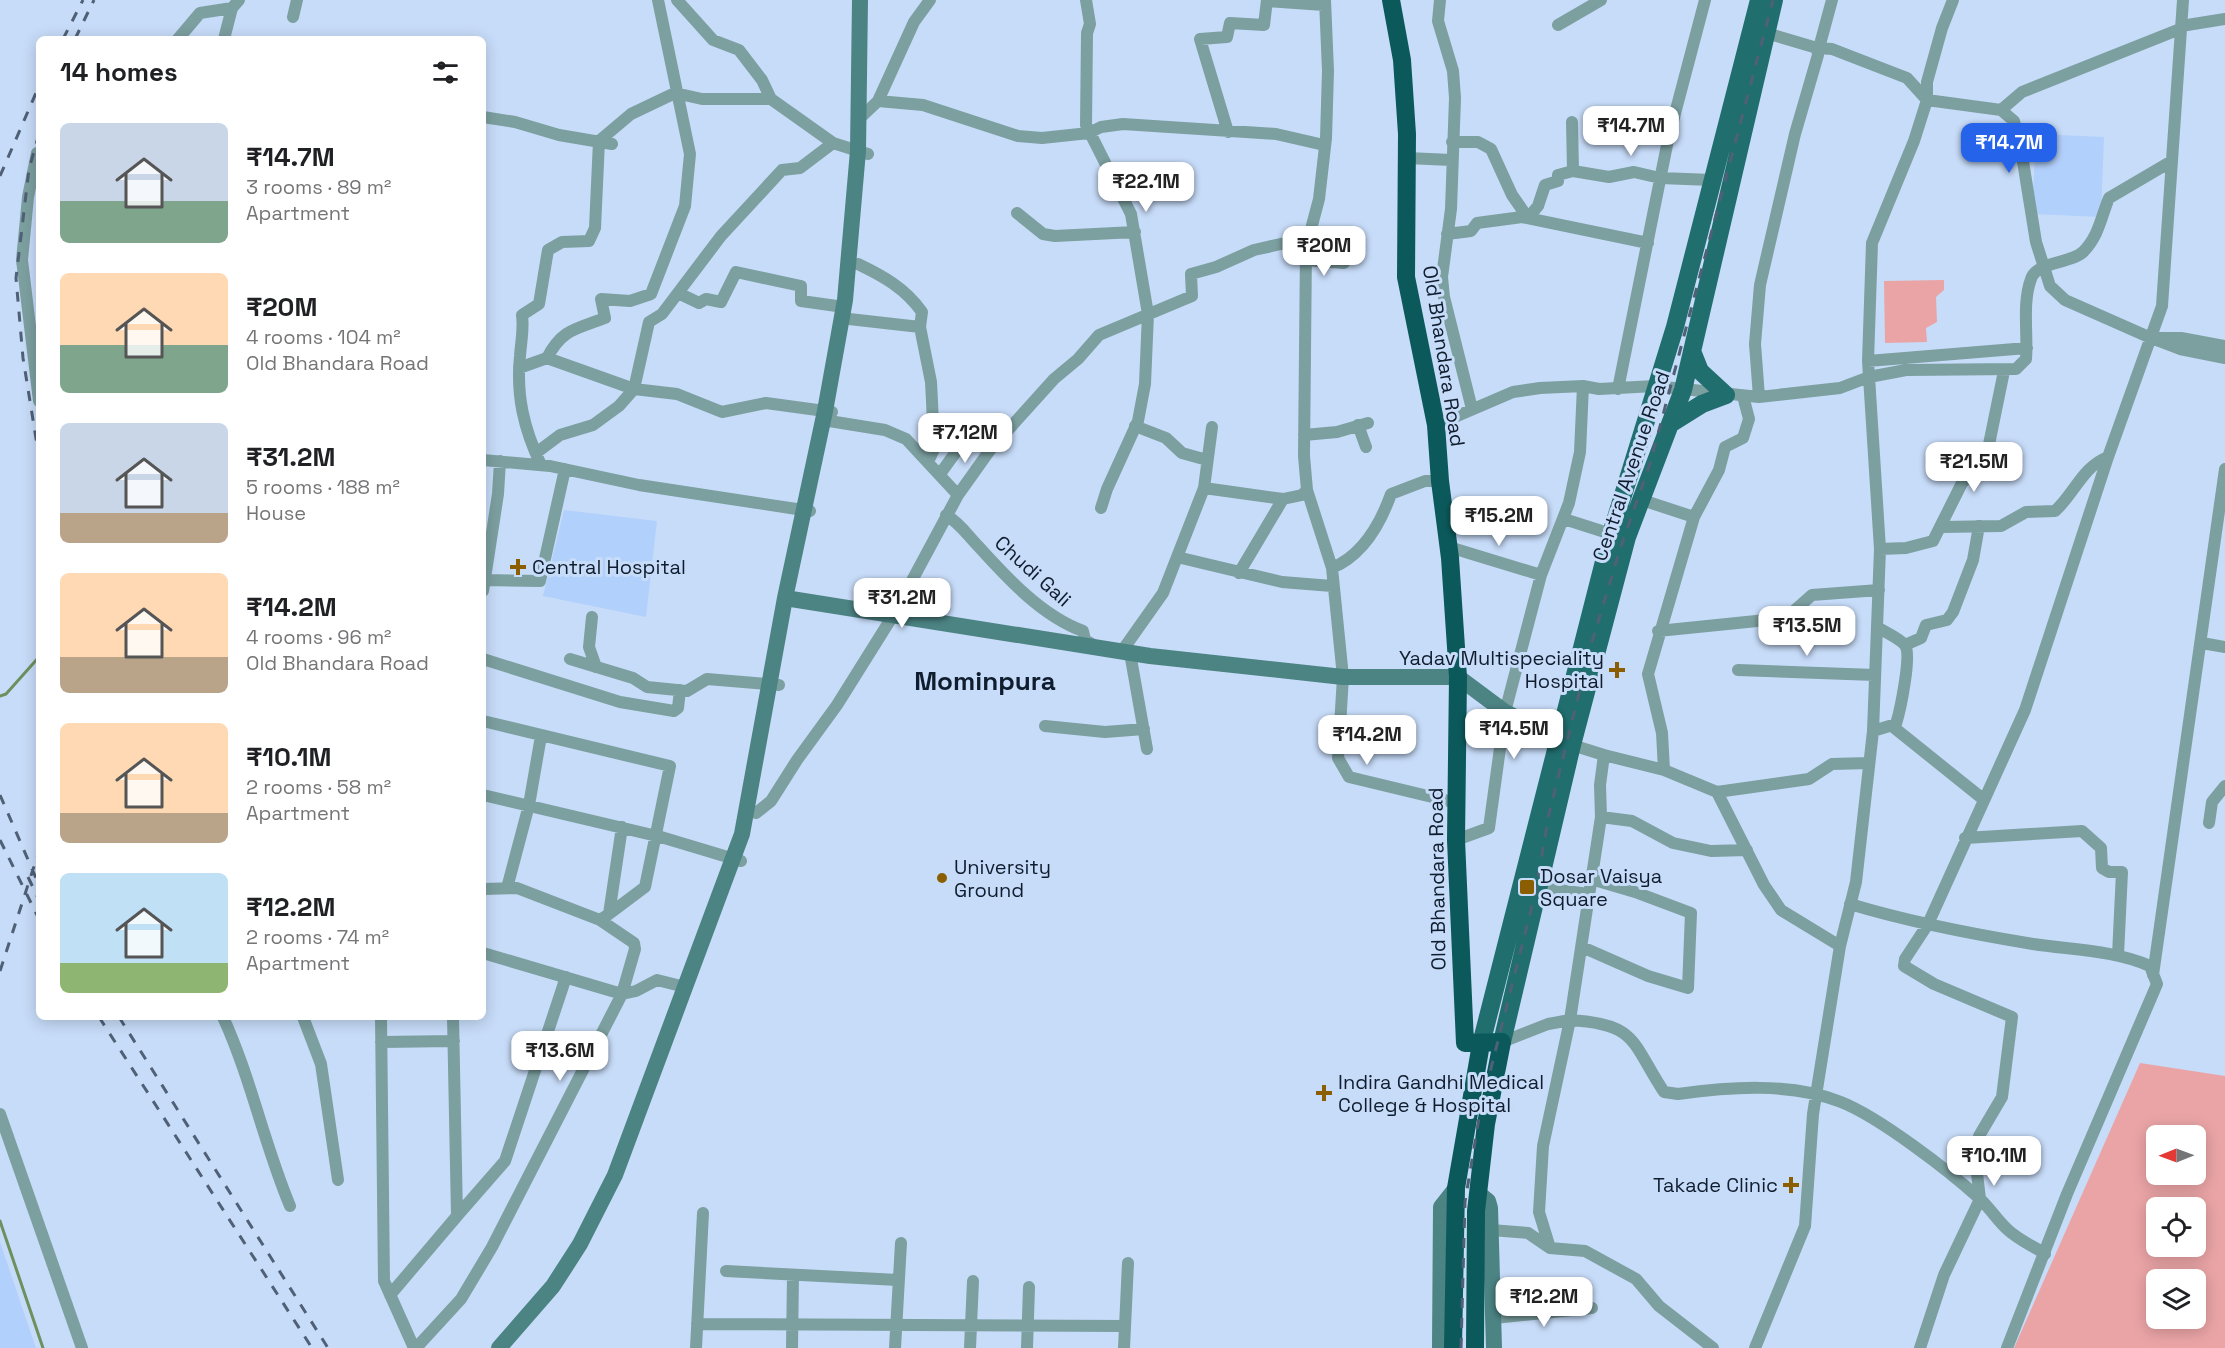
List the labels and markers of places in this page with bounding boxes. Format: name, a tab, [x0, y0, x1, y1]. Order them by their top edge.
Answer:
pin: ₹14.7M	[1582, 106, 1680, 157]
pin: ₹14.7M	[1960, 123, 2058, 174]
pin: ₹22.1M	[1097, 162, 1195, 213]
pin: ₹20M	[1288, 226, 1360, 277]
pin: ₹7.12M	[916, 413, 1014, 464]
pin: ₹21.5M	[1925, 442, 2023, 493]
pin: ₹15.2M	[1450, 496, 1548, 547]
place label: Central Hospital	[532, 554, 686, 580]
marker: Central Hospital	[509, 558, 527, 576]
pin: ₹31.2M	[853, 578, 951, 629]
pin: ₹13.5M	[1758, 606, 1856, 657]
place label: Yadav Multispeciality Hospital	[1399, 645, 1604, 694]
marker: Yadav Multispeciality Hospital	[1608, 661, 1626, 679]
pin: ₹14.5M	[1465, 709, 1563, 760]
pin: ₹14.2M	[1318, 715, 1416, 766]
place label: University Ground	[954, 854, 1051, 903]
place label: Dosar Vaisya Square	[1540, 863, 1662, 912]
marker: University Ground	[935, 871, 949, 885]
marker: Dosar Vaisya Square	[1518, 878, 1536, 896]
pin: ₹13.6M	[511, 1031, 609, 1082]
place label: Indira Gandhi Medical College & Hospital	[1338, 1069, 1544, 1118]
marker: Indira Gandhi Medical College & Hospital	[1315, 1084, 1333, 1102]
pin: ₹10.1M	[1945, 1136, 2043, 1187]
place label: Takade Clinic	[1653, 1172, 1778, 1198]
marker: Takade Clinic	[1782, 1176, 1800, 1194]
pin: ₹12.2M	[1495, 1277, 1593, 1328]

